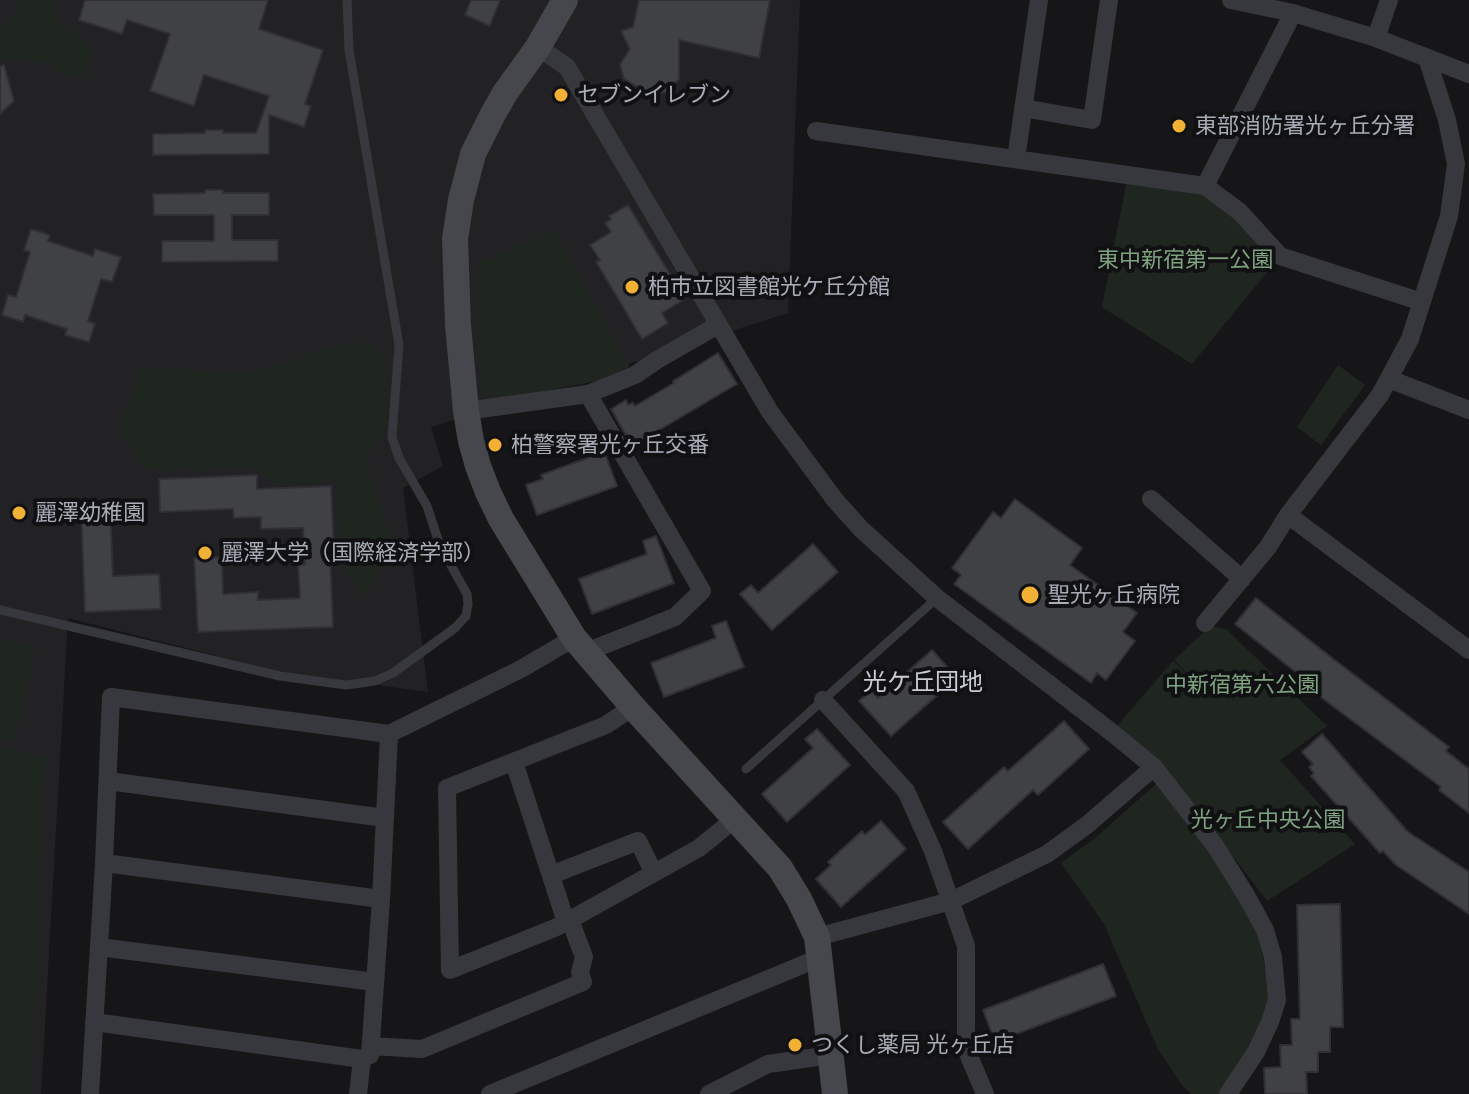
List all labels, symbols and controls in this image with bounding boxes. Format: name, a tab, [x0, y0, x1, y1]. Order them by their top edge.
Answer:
place label: セブンイレブン	[577, 82, 731, 108]
marker: セブンイレブン	[552, 86, 570, 104]
place label: 東部消防署光ヶ丘分署	[1195, 113, 1415, 139]
marker: 東部消防署光ヶ丘分署	[1170, 117, 1188, 135]
park label: 東中新宿第一公園	[1097, 247, 1273, 273]
place label: 柏市立図書館光ケ丘分館	[648, 274, 890, 300]
marker: 柏市立図書館光ケ丘分館	[623, 278, 641, 296]
place label: 柏警察署光ヶ丘交番	[511, 432, 709, 458]
marker: 柏警察署光ヶ丘交番	[486, 436, 504, 454]
place label: 麗澤幼稚園	[35, 500, 145, 526]
marker: 麗澤幼稚園	[10, 504, 28, 522]
place label: 麗澤大学（国際経済学部）	[221, 540, 485, 566]
marker: 麗澤大学（国際経済学部）	[196, 544, 214, 562]
place label: 聖光ヶ丘病院	[1048, 582, 1180, 608]
marker: 聖光ヶ丘病院	[1019, 584, 1041, 606]
district label: 光ケ丘団地	[863, 669, 983, 697]
park label: 中新宿第六公園	[1165, 672, 1319, 698]
park label: 光ヶ丘中央公園	[1191, 807, 1345, 833]
place label: つくし薬局 光ヶ丘店	[811, 1032, 1015, 1058]
marker: つくし薬局 光ヶ丘店	[786, 1036, 804, 1054]

